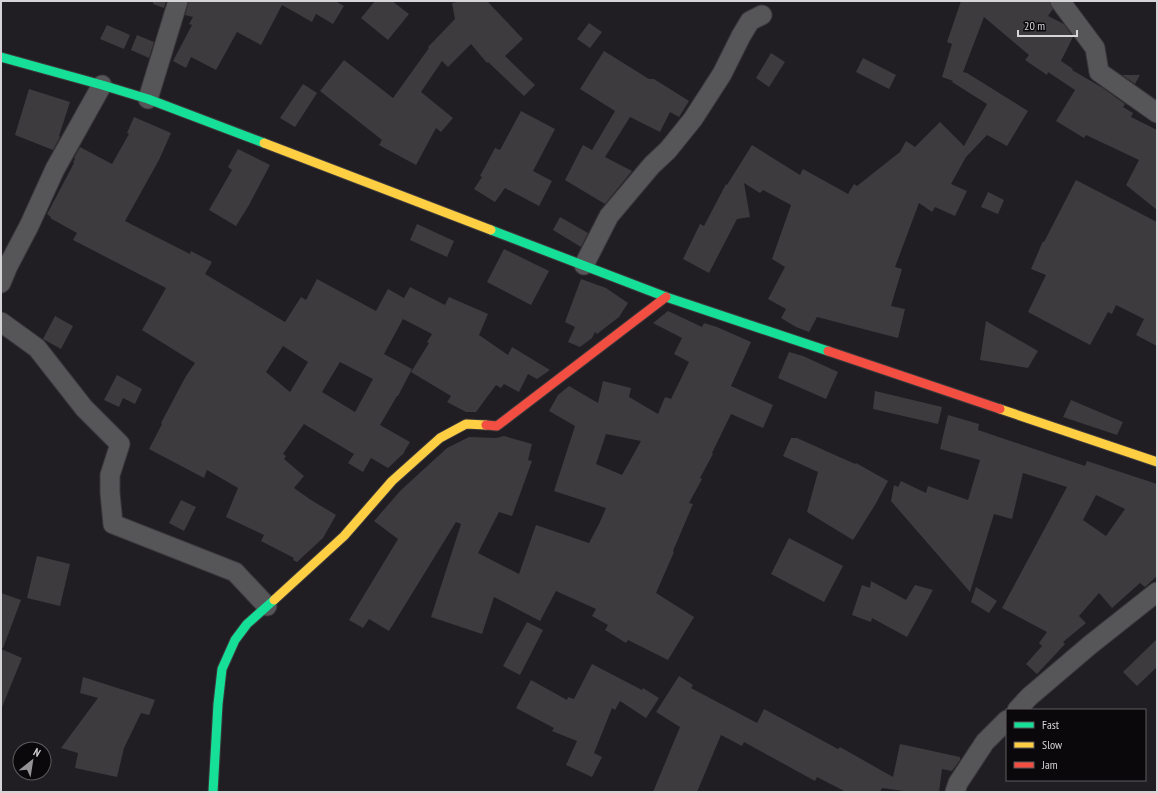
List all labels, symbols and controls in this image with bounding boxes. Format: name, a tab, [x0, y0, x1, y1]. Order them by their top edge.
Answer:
scale bar	[1018, 12, 1077, 38]
text: 20 m	[1024, 18, 1045, 33]
legend	[1006, 709, 1146, 781]
text: Fast	[1042, 717, 1060, 732]
text: Slow	[1042, 737, 1063, 752]
north arrow	[12, 741, 52, 781]
text: N	[31, 745, 43, 760]
text: Jam	[1041, 757, 1058, 772]

